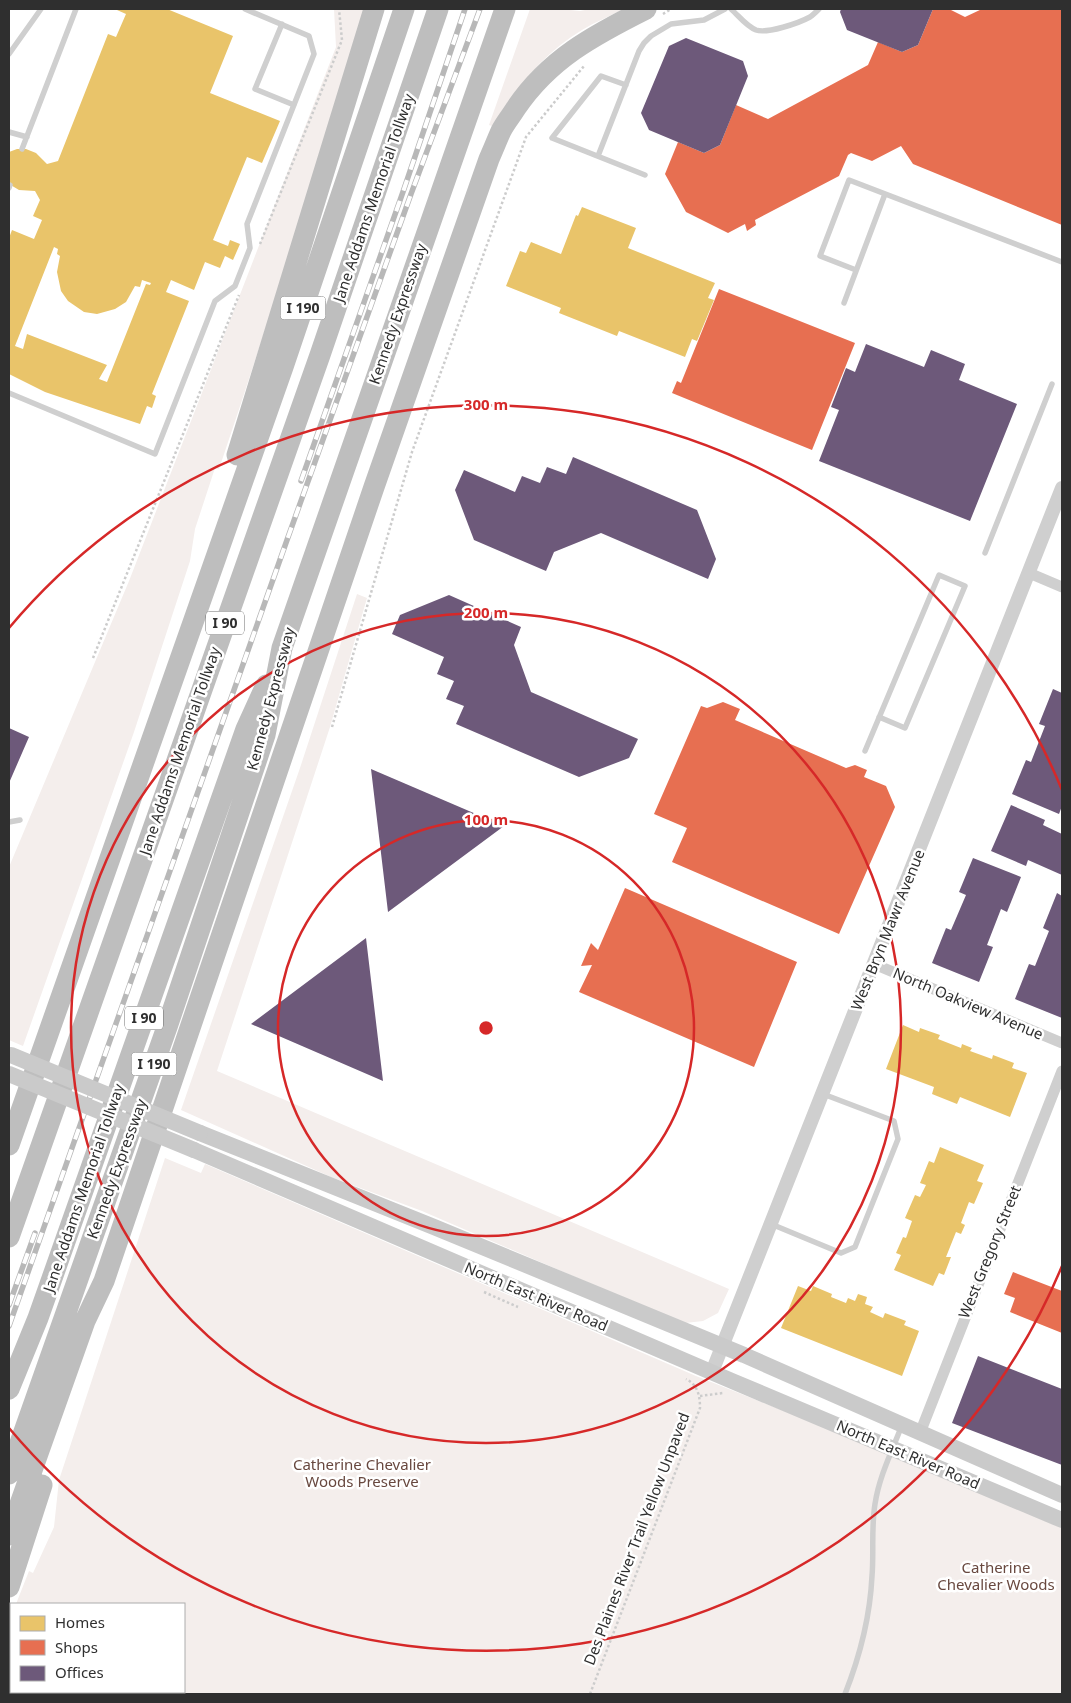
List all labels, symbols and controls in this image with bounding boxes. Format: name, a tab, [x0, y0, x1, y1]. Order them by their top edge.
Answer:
street label: Jane Addams Memorial Tollway	[327, 91, 418, 306]
street label: Kennedy Expressway	[364, 240, 431, 387]
road number: I 190	[280, 296, 326, 320]
text: 300 m	[464, 394, 508, 414]
text: 200 m	[464, 602, 508, 622]
road number: I 90	[206, 612, 244, 634]
street label: Kennedy Expressway	[241, 625, 299, 773]
street label: Jane Addams Memorial Tollway	[133, 644, 224, 859]
text: 100 m	[464, 809, 508, 829]
street label: West Bryn Mawr Avenue	[846, 846, 929, 1013]
street label: North Oakview Avenue	[890, 962, 1047, 1044]
road number: I 90	[125, 1006, 163, 1030]
centre of rings	[477, 1019, 495, 1037]
road number: I 190	[132, 1052, 176, 1076]
street label: Jane Addams Memorial Tollway	[37, 1081, 128, 1296]
street label: Kennedy Expressway	[81, 1096, 151, 1241]
street label: West Gregory Street	[953, 1182, 1025, 1321]
street label: North East River Road	[462, 1257, 611, 1335]
street label: Des Plaines River Trail Yellow Unpaved	[579, 1409, 694, 1668]
street label: North East River Road	[834, 1415, 983, 1493]
park label: Catherine Chevalier Woods Preserve	[293, 1454, 431, 1491]
park label: Catherine Chevalier Woods	[937, 1557, 1055, 1594]
legend	[10, 1603, 185, 1693]
text: Homes	[55, 1612, 105, 1632]
text: Shops	[55, 1637, 98, 1657]
text: Offices	[55, 1662, 104, 1682]

